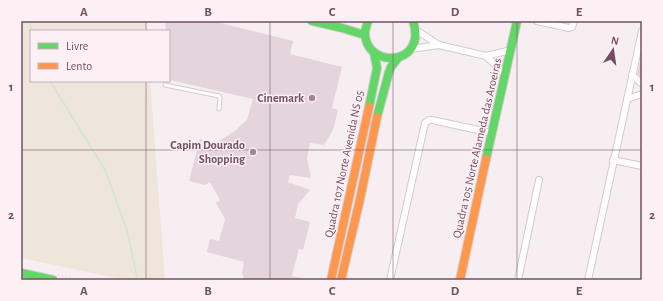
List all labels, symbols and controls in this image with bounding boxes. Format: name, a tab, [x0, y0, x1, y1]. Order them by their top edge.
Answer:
text: A	[80, 6, 88, 19]
text: B	[204, 6, 212, 19]
text: C	[329, 6, 336, 19]
text: D	[451, 6, 460, 19]
text: E	[576, 6, 583, 19]
legend	[30, 30, 170, 82]
north arrow	[593, 30, 633, 70]
text: N	[610, 35, 620, 47]
text: Livre	[66, 40, 88, 52]
street label: Quadra 105 Norte Alameda das Aroeiras	[450, 57, 505, 239]
text: Lento	[66, 60, 92, 72]
text: 1	[9, 81, 13, 94]
text: 1	[650, 81, 654, 94]
street label: Quadra 107 Norte Avenida NS 05	[323, 89, 366, 239]
place label: Cinemark	[257, 92, 304, 104]
marker: Cinemark	[307, 93, 317, 103]
place label: Capim Dourado Shopping	[170, 139, 246, 165]
marker: Capim Dourado Shopping	[248, 147, 258, 157]
text: 2	[8, 209, 14, 222]
text: 2	[649, 209, 655, 222]
text: A	[80, 285, 88, 298]
text: B	[204, 285, 212, 298]
text: C	[329, 285, 336, 298]
text: D	[451, 285, 460, 298]
text: E	[576, 285, 583, 298]

